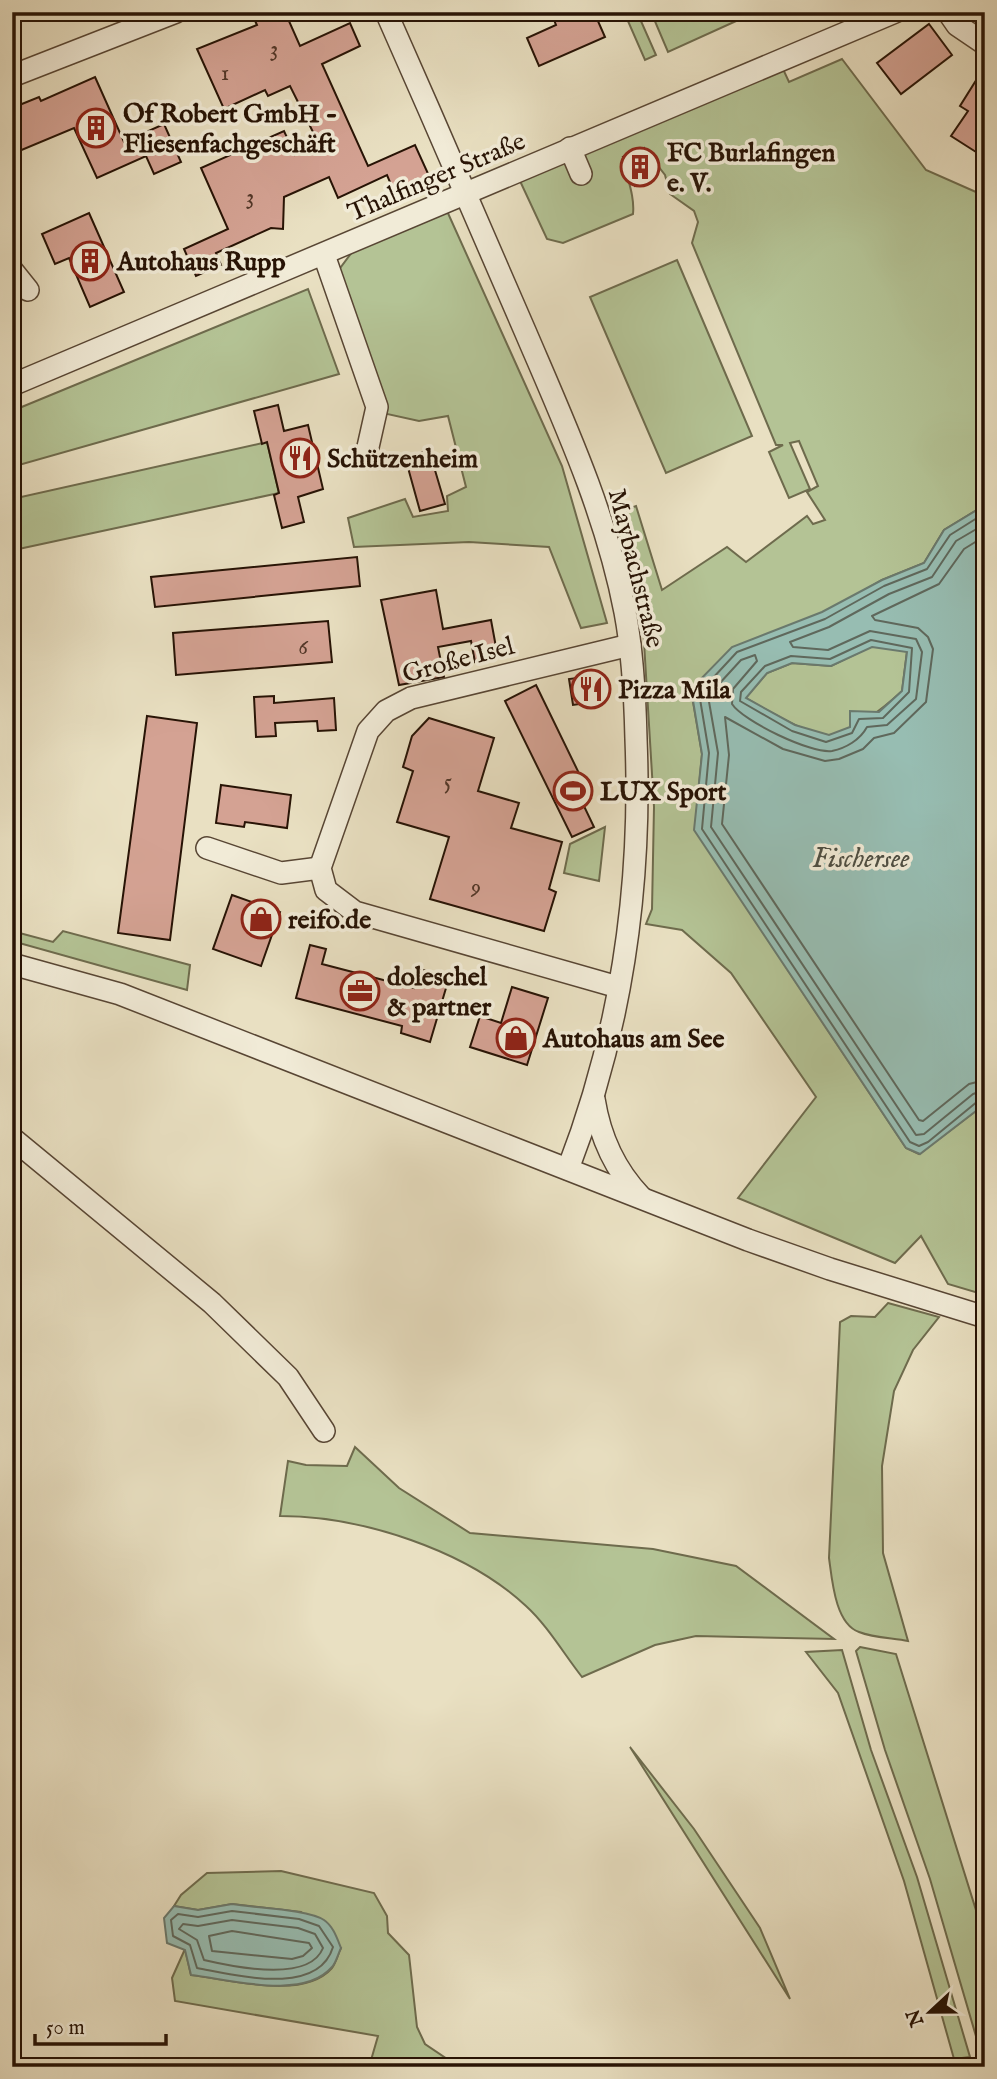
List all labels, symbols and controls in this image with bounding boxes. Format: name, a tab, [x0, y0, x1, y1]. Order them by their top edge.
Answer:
house number: 3	[270, 35, 278, 64]
house number: 1	[221, 59, 229, 88]
place label: Of Robert GmbH - Fliesenfachgeschäft	[123, 98, 338, 161]
building icon: Of Robert GmbH - Fliesenfachgeschäft	[75, 107, 117, 149]
street label: Thalfinger Straße	[343, 125, 530, 230]
place label: FC Burlafingen e. V.	[667, 137, 835, 200]
building icon: FC Burlafingen e. V.	[619, 146, 661, 188]
house number: 3	[246, 183, 254, 212]
building icon: Autohaus Rupp	[69, 240, 111, 282]
place label: Autohaus Rupp	[116, 246, 285, 279]
restaurant icon: Schützenheim	[279, 437, 321, 479]
place label: Schützenheim	[327, 443, 478, 476]
street label: Maybachstraße	[600, 486, 671, 651]
street label: Große Isel	[399, 629, 519, 691]
house number: 6	[298, 633, 309, 662]
restaurant icon: Pizza Mila	[570, 668, 612, 710]
place label: Pizza Mila	[618, 674, 731, 707]
house number: 5	[444, 768, 452, 797]
sports icon: LUX Sport	[552, 770, 594, 812]
place label: LUX Sport	[600, 776, 726, 809]
water label: Fischersee	[812, 842, 910, 877]
house number: 9	[470, 873, 481, 902]
shop icon: reifo.de	[240, 898, 282, 940]
place label: reifo.de	[288, 904, 371, 937]
place label: doleschel & partner	[387, 961, 492, 1024]
office icon: doleschel & partner	[339, 970, 381, 1012]
shop icon: Autohaus am See	[495, 1017, 537, 1059]
place label: Autohaus am See	[542, 1023, 724, 1056]
north arrow	[895, 1978, 965, 2048]
scale bar	[35, 2002, 166, 2046]
text: N	[902, 2005, 931, 2031]
text: 50 m	[46, 2015, 85, 2042]

